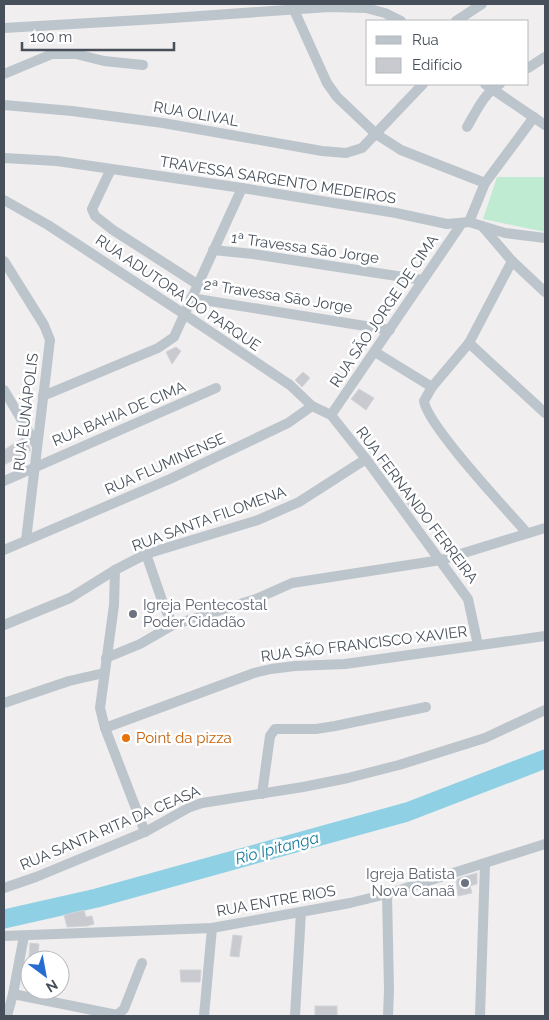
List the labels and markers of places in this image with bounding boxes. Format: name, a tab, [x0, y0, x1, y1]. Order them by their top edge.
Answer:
place label: Igreja Pentecostal Poder Cidadão	[143, 596, 268, 631]
marker: Igreja Pentecostal Poder Cidadão	[127, 608, 139, 620]
place label: Point da pizza	[136, 729, 232, 747]
marker: Point da pizza	[120, 732, 132, 744]
place label: Igreja Batista Nova Canaã	[366, 865, 455, 900]
marker: Igreja Batista Nova Canaã	[459, 877, 471, 889]

